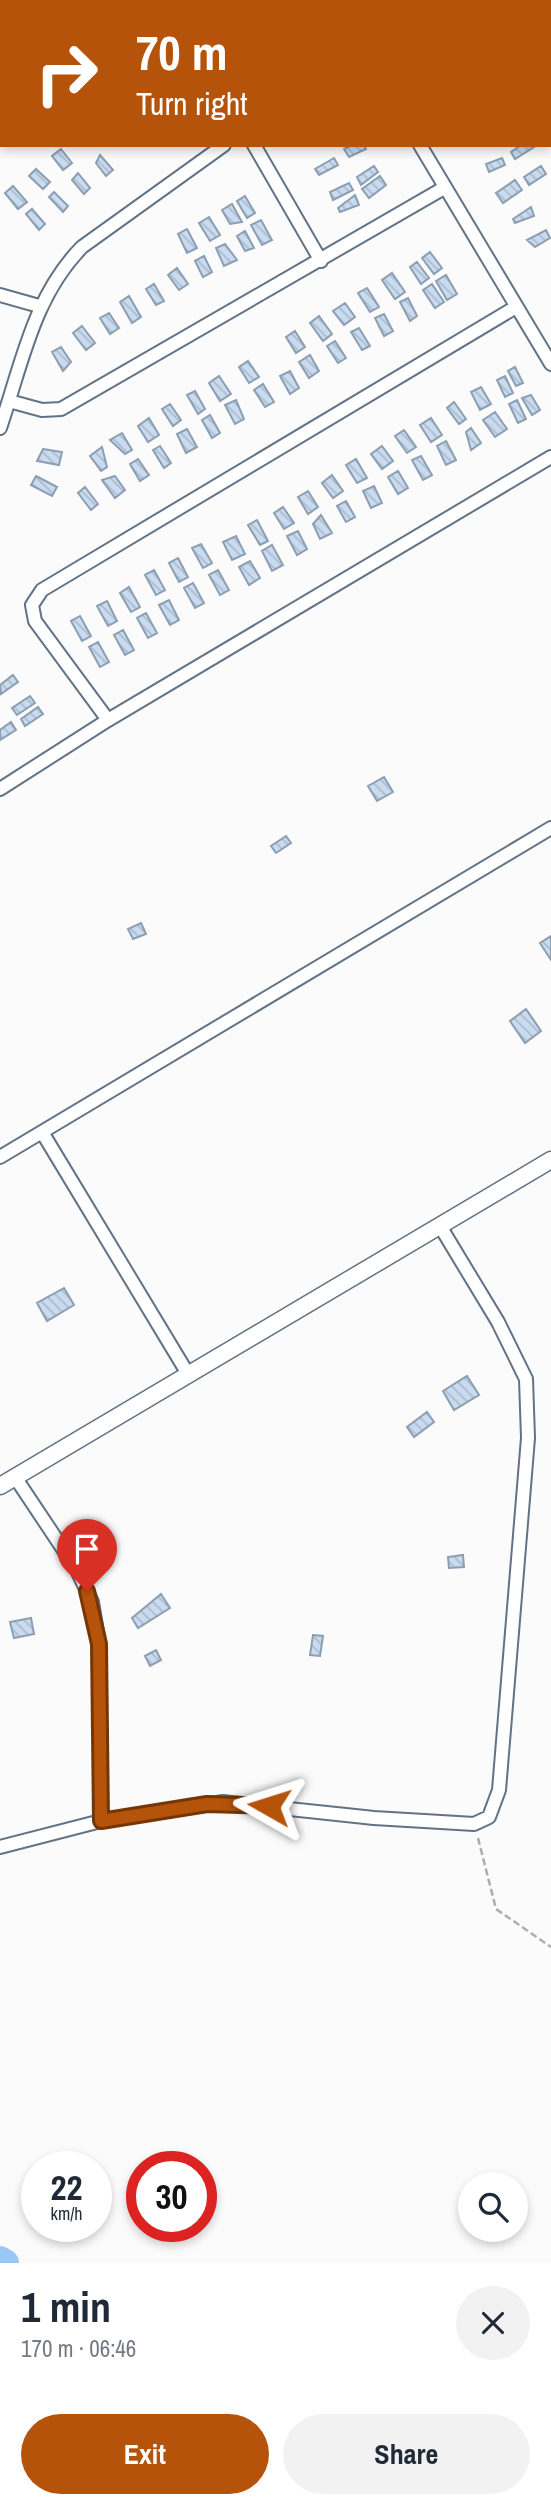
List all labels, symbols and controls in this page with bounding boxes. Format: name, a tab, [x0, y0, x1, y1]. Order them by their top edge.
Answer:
text: 70 m	[136, 19, 228, 85]
icon: right	[21, 28, 112, 119]
text: Turn right	[136, 82, 248, 125]
pin	[57, 1519, 117, 1591]
icon: arrive	[68, 1530, 106, 1568]
position arrow	[232, 1769, 306, 1843]
speed limit sign: 30	[126, 2151, 217, 2242]
text: 22	[51, 2164, 82, 2211]
map controls	[458, 2172, 528, 2242]
button: search	[458, 2172, 528, 2242]
text: km/h	[51, 2201, 83, 2226]
text: 1 min	[21, 2279, 111, 2335]
button: close	[456, 2286, 530, 2360]
text: 170 m · 06:46	[21, 2333, 136, 2364]
button: Exit	[21, 2414, 269, 2494]
button: Share	[283, 2414, 530, 2494]

